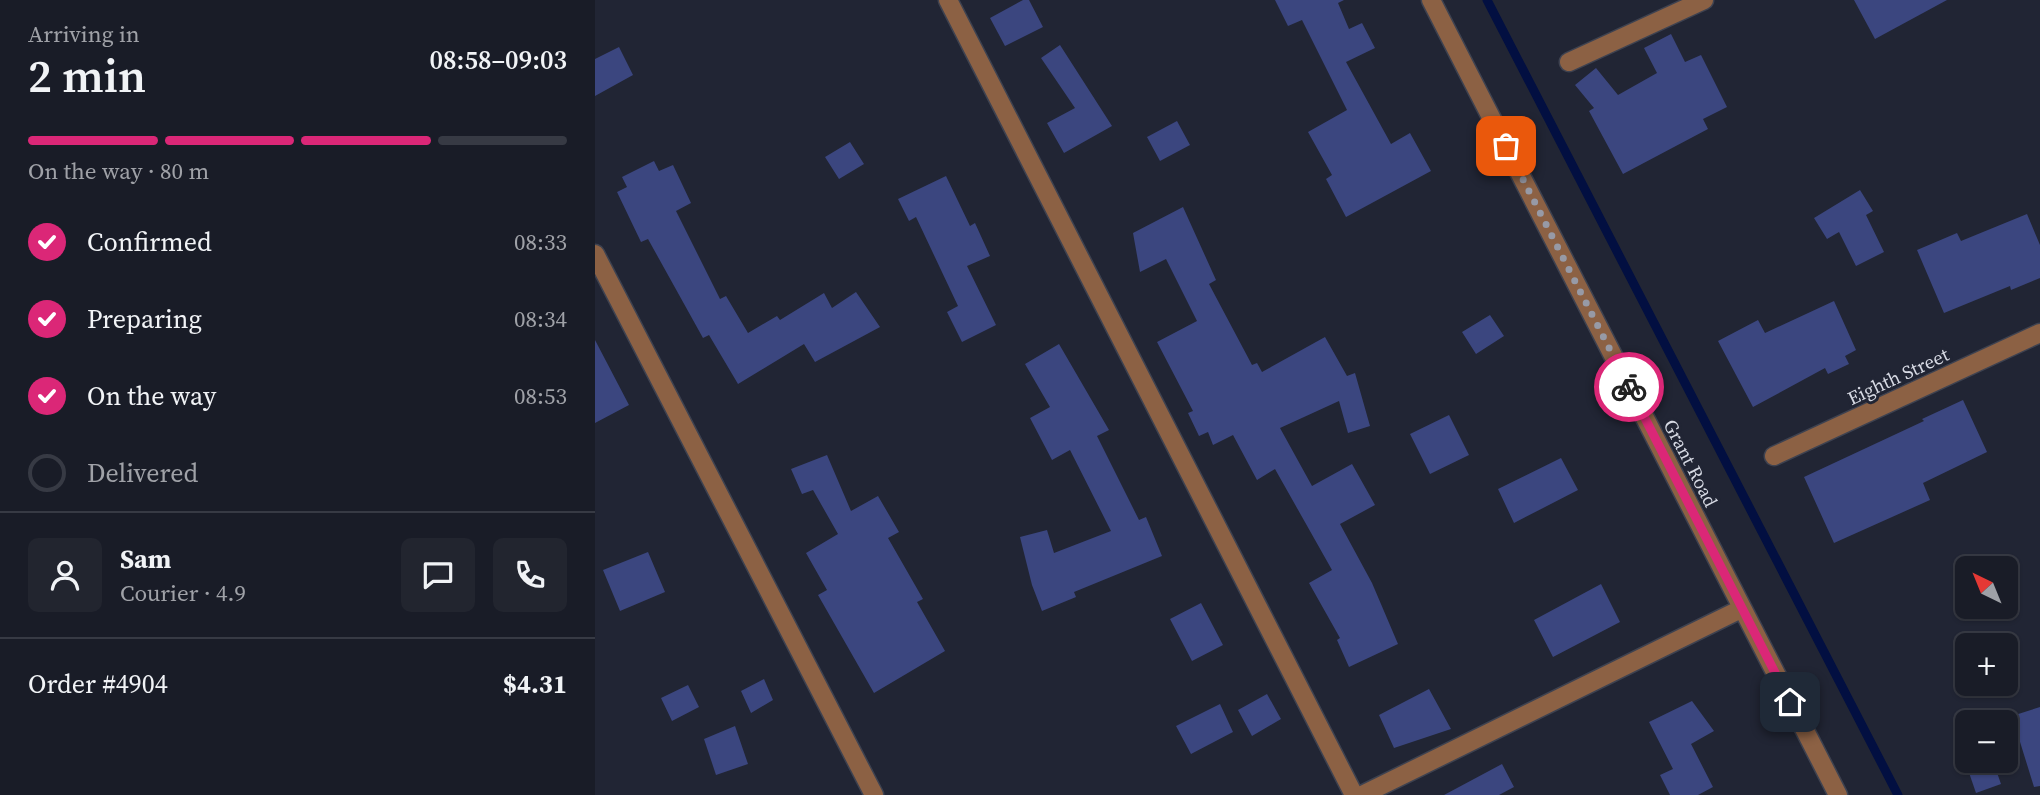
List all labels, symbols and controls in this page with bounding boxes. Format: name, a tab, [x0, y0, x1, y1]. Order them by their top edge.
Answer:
text: Arriving in	[28, 18, 140, 50]
text: 08:58–09:03	[430, 42, 567, 78]
text: 2 min	[28, 44, 146, 107]
pin	[1476, 116, 1536, 176]
icon: bag	[1487, 127, 1525, 165]
text: On the way · 80 m	[28, 155, 209, 187]
icon: check	[28, 223, 66, 261]
text: Confirmed	[87, 224, 212, 260]
text: 08:33	[514, 226, 567, 258]
icon: check	[28, 300, 66, 338]
text: Preparing	[87, 301, 202, 337]
text: 08:34	[514, 303, 567, 335]
street label: Eighth Street	[1843, 341, 1954, 411]
courier	[1594, 352, 1664, 422]
icon: bike	[1610, 368, 1648, 406]
icon: check	[28, 377, 66, 415]
text: On the way	[87, 378, 216, 414]
text: 08:53	[514, 380, 567, 412]
street label: Grant Road	[1658, 415, 1724, 512]
text: Delivered	[87, 455, 198, 491]
button: person	[28, 538, 102, 612]
button: chat	[401, 538, 475, 612]
button: phone	[493, 538, 567, 612]
text: Sam	[120, 541, 171, 577]
north arrow	[1955, 556, 2018, 620]
map controls	[1955, 556, 2018, 773]
text: Courier · 4.9	[120, 577, 246, 609]
button: +	[1955, 633, 2018, 696]
text: Order #4904	[28, 666, 168, 702]
text: $4.31	[503, 666, 567, 702]
pin	[1760, 672, 1820, 732]
icon: home	[1771, 683, 1809, 721]
button: −	[1955, 710, 2018, 773]

